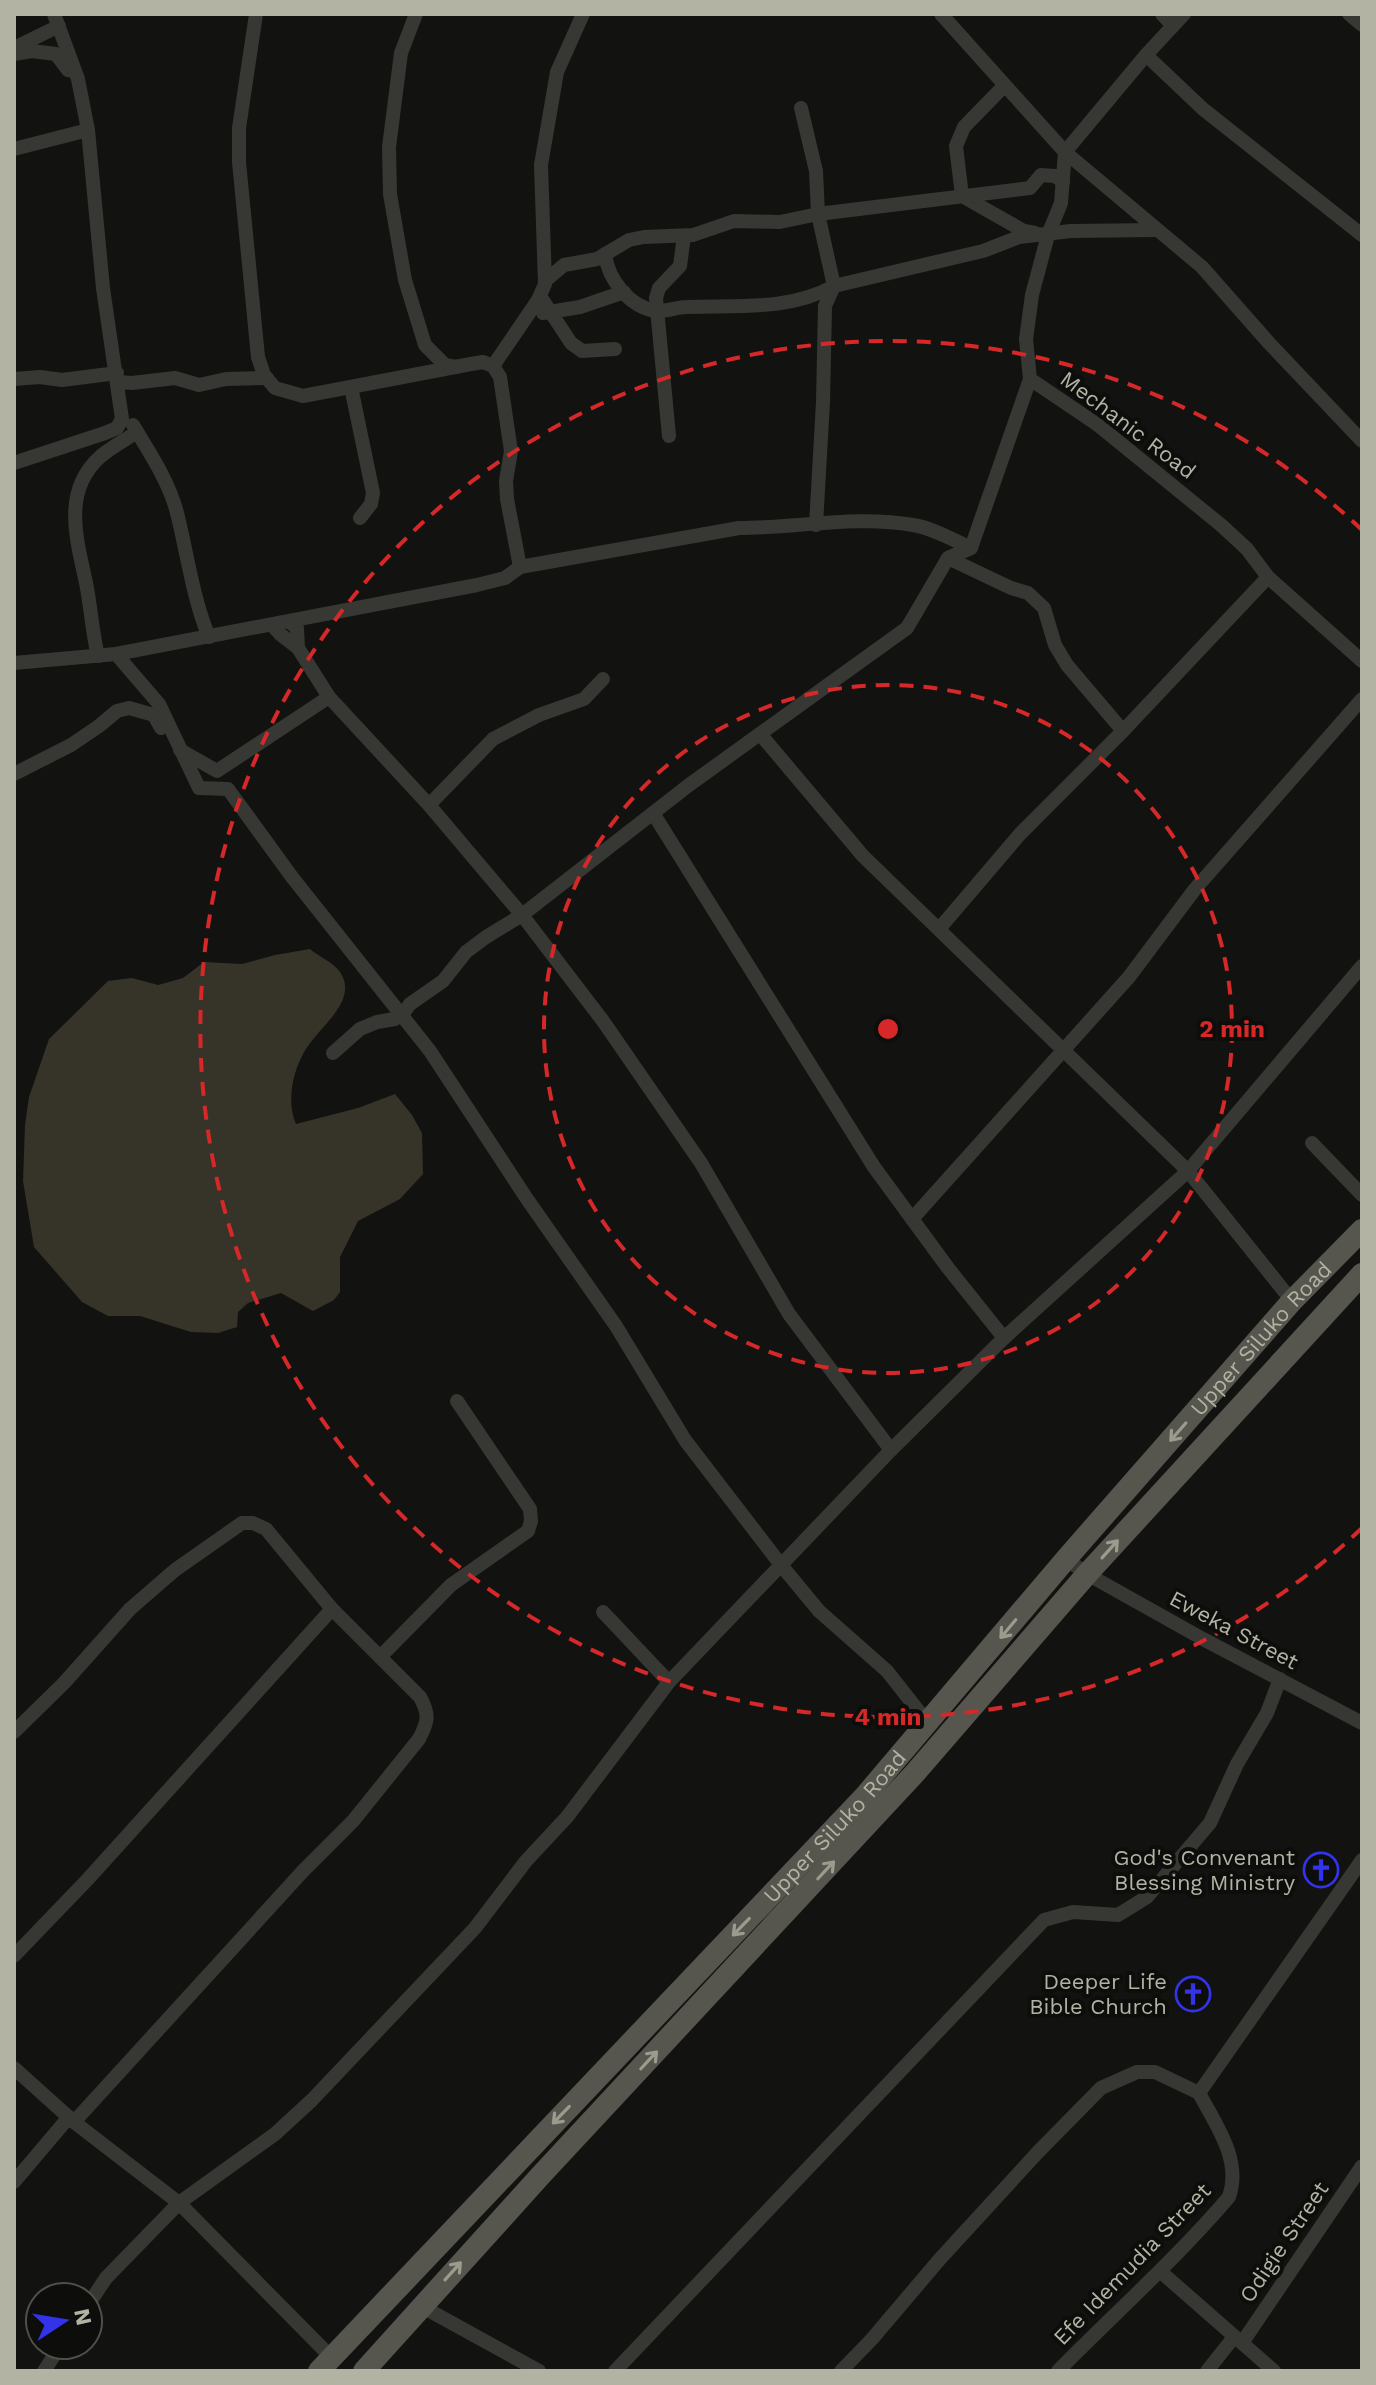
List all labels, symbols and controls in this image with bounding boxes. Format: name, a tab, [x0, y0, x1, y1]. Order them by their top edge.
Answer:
street label: Mechanic Road	[1056, 366, 1200, 484]
centre of rings	[874, 1015, 902, 1043]
text: 2 min	[1199, 1015, 1265, 1043]
street label: Upper Siluko Road	[1185, 1256, 1336, 1420]
one-way arrow	[1169, 1422, 1187, 1442]
one-way arrow	[1100, 1539, 1119, 1559]
street label: Eweka Street	[1165, 1586, 1303, 1674]
one-way arrow	[999, 1618, 1017, 1639]
text: 4 min	[855, 1703, 921, 1731]
street label: Upper Siluko Road	[758, 1745, 911, 1908]
place label: God's Convenant Blessing Ministry	[1114, 1845, 1296, 1895]
church icon: God's Convenant Blessing Ministry	[1302, 1851, 1340, 1889]
one-way arrow	[817, 1860, 835, 1880]
one-way arrow	[732, 1917, 751, 1936]
place label: Deeper Life Bible Church	[1029, 1969, 1167, 2019]
church icon: Deeper Life Bible Church	[1174, 1975, 1212, 2013]
one-way arrow	[639, 2051, 658, 2070]
one-way arrow	[552, 2105, 571, 2125]
street label: Odigie Street	[1234, 2177, 1334, 2307]
street label: Efe Idemudia Street	[1048, 2178, 1216, 2350]
one-way arrow	[444, 2262, 462, 2282]
north arrow	[24, 2281, 104, 2361]
text: N	[69, 2306, 97, 2328]

